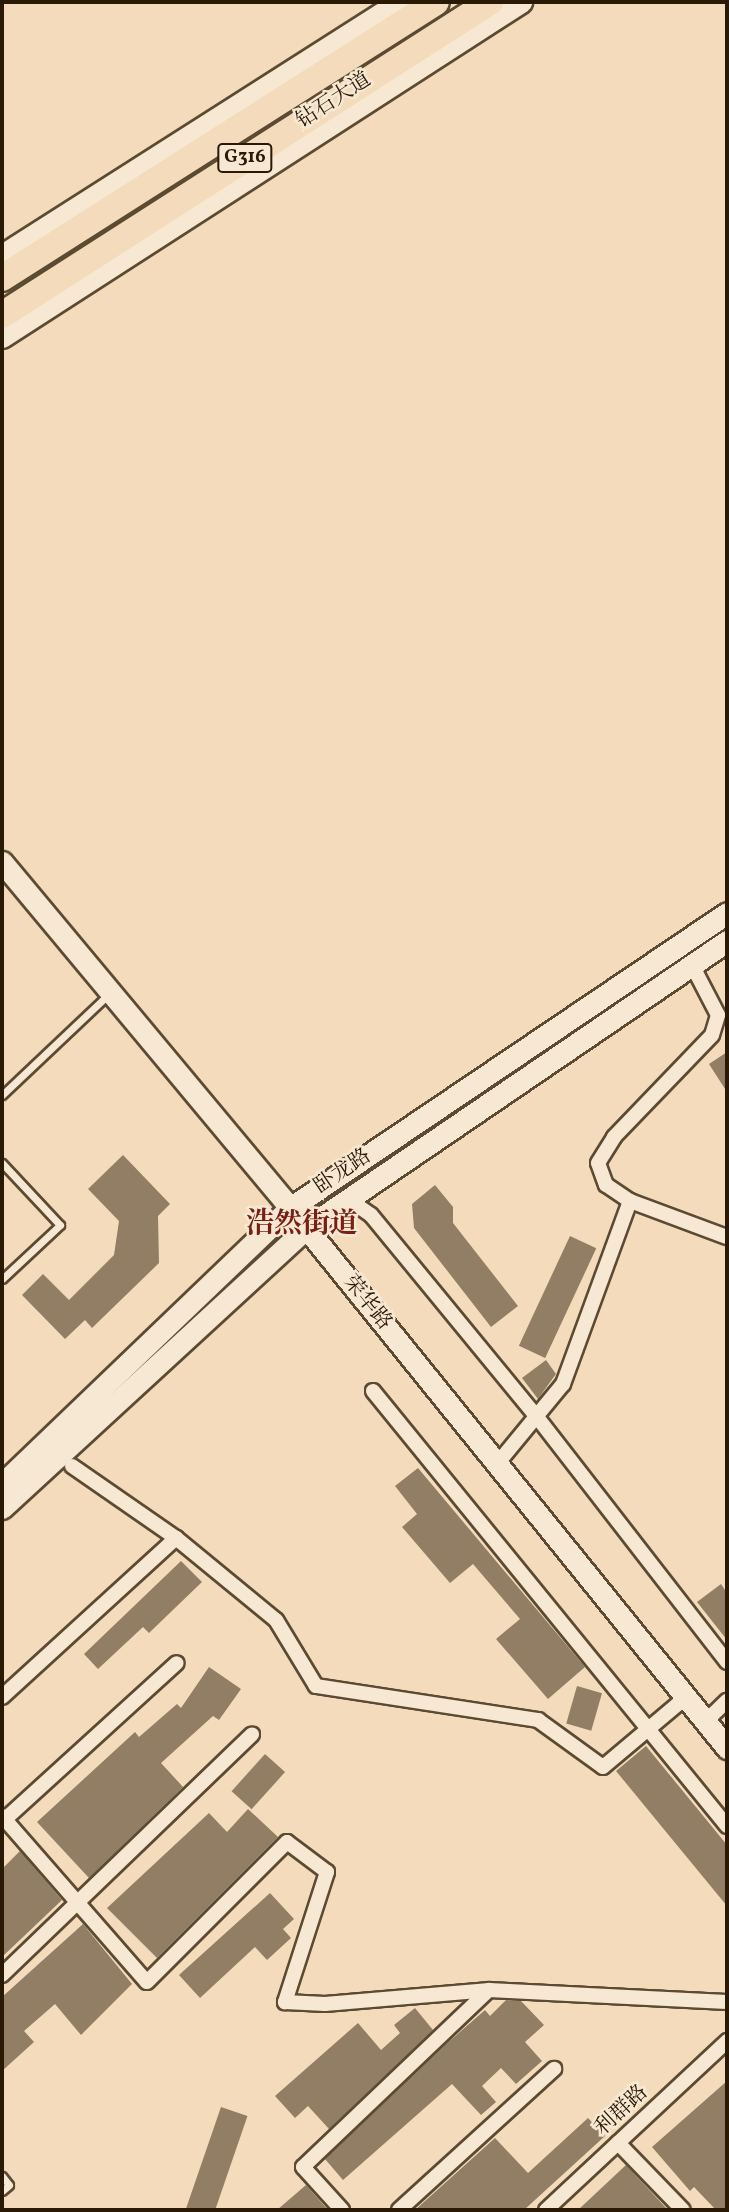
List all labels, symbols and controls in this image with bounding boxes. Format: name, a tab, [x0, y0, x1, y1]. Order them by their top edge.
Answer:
street label: 钻石大道	[292, 68, 376, 134]
road number: G316	[217, 142, 273, 174]
street label: 卧龙路	[310, 1144, 376, 1200]
district label: 浩然街道	[246, 1208, 358, 1242]
street label: 荣华路	[337, 1271, 397, 1335]
street label: 利群路	[590, 2080, 654, 2142]

